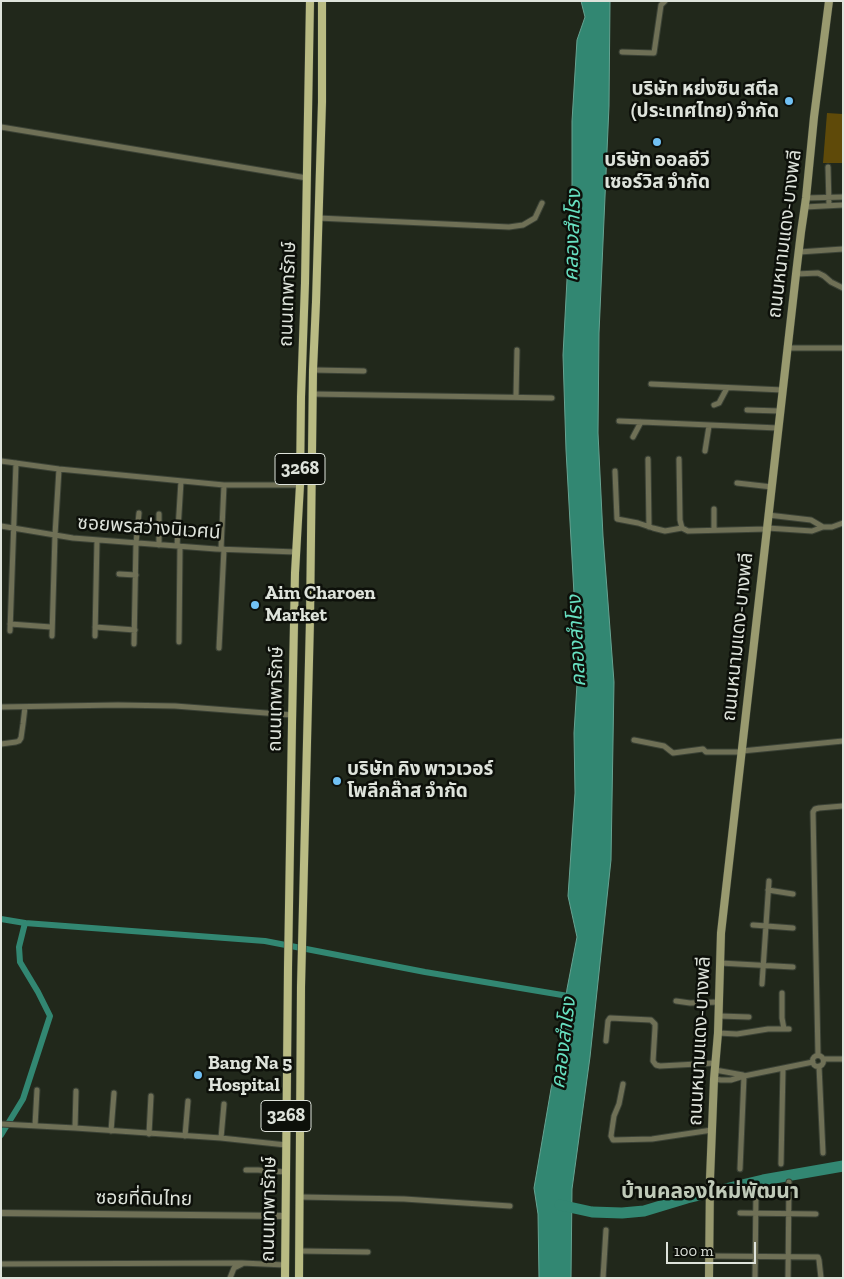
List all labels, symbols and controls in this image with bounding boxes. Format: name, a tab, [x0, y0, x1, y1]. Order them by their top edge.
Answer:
place label: บริษัท หย่งซิน สตีล (ประเทศไทย) จํากัด	[631, 79, 779, 123]
marker: บริษัท หย่งซิน สตีล (ประเทศไทย) จํากัด	[783, 95, 795, 107]
marker: บริษัท ออลอีวี เซอร์วิส จำกัด	[651, 136, 663, 148]
street label: ถนนหนามแดง-บางพลี	[763, 149, 807, 319]
place label: บริษัท ออลอีวี เซอร์วิส จำกัด	[604, 150, 710, 194]
water label: คลองสำโรง	[559, 189, 587, 281]
street label: ถนนเทพารักษ์	[275, 241, 301, 347]
road number: 3268	[275, 454, 325, 484]
street label: ซอยพรสว่างนิเวศน์	[77, 512, 221, 544]
street label: ถนนหนามแดง-บางพลี	[718, 552, 758, 722]
place label: Aim Charoen Market	[265, 583, 376, 627]
water label: คลองสำโรง	[563, 594, 591, 688]
marker: Aim Charoen Market	[249, 599, 261, 611]
street label: ถนนเทพารักษ์	[264, 646, 288, 752]
place label: บริษัท คิง พาวเวอร์ โพลีกล๊าส จำกัด	[347, 759, 493, 803]
marker: บริษัท คิง พาวเวอร์ โพลีกล๊าส จำกัด	[331, 775, 343, 787]
street label: ถนนหนามแดง-บางพลี	[684, 956, 716, 1126]
water label: คลองสำโรง	[546, 996, 582, 1090]
place label: Bang Na 5 Hospital	[208, 1053, 292, 1097]
marker: Bang Na 5 Hospital	[192, 1069, 204, 1081]
road number: 3268	[261, 1100, 311, 1132]
street label: ถนนเทพารักษ์	[257, 1156, 281, 1262]
district label: บ้านคลองใหม่พัฒนา	[621, 1179, 799, 1205]
street label: ซอยที่ดินไทย	[96, 1187, 192, 1211]
scale bar	[669, 1232, 759, 1264]
text: 100 m	[674, 1242, 713, 1260]

